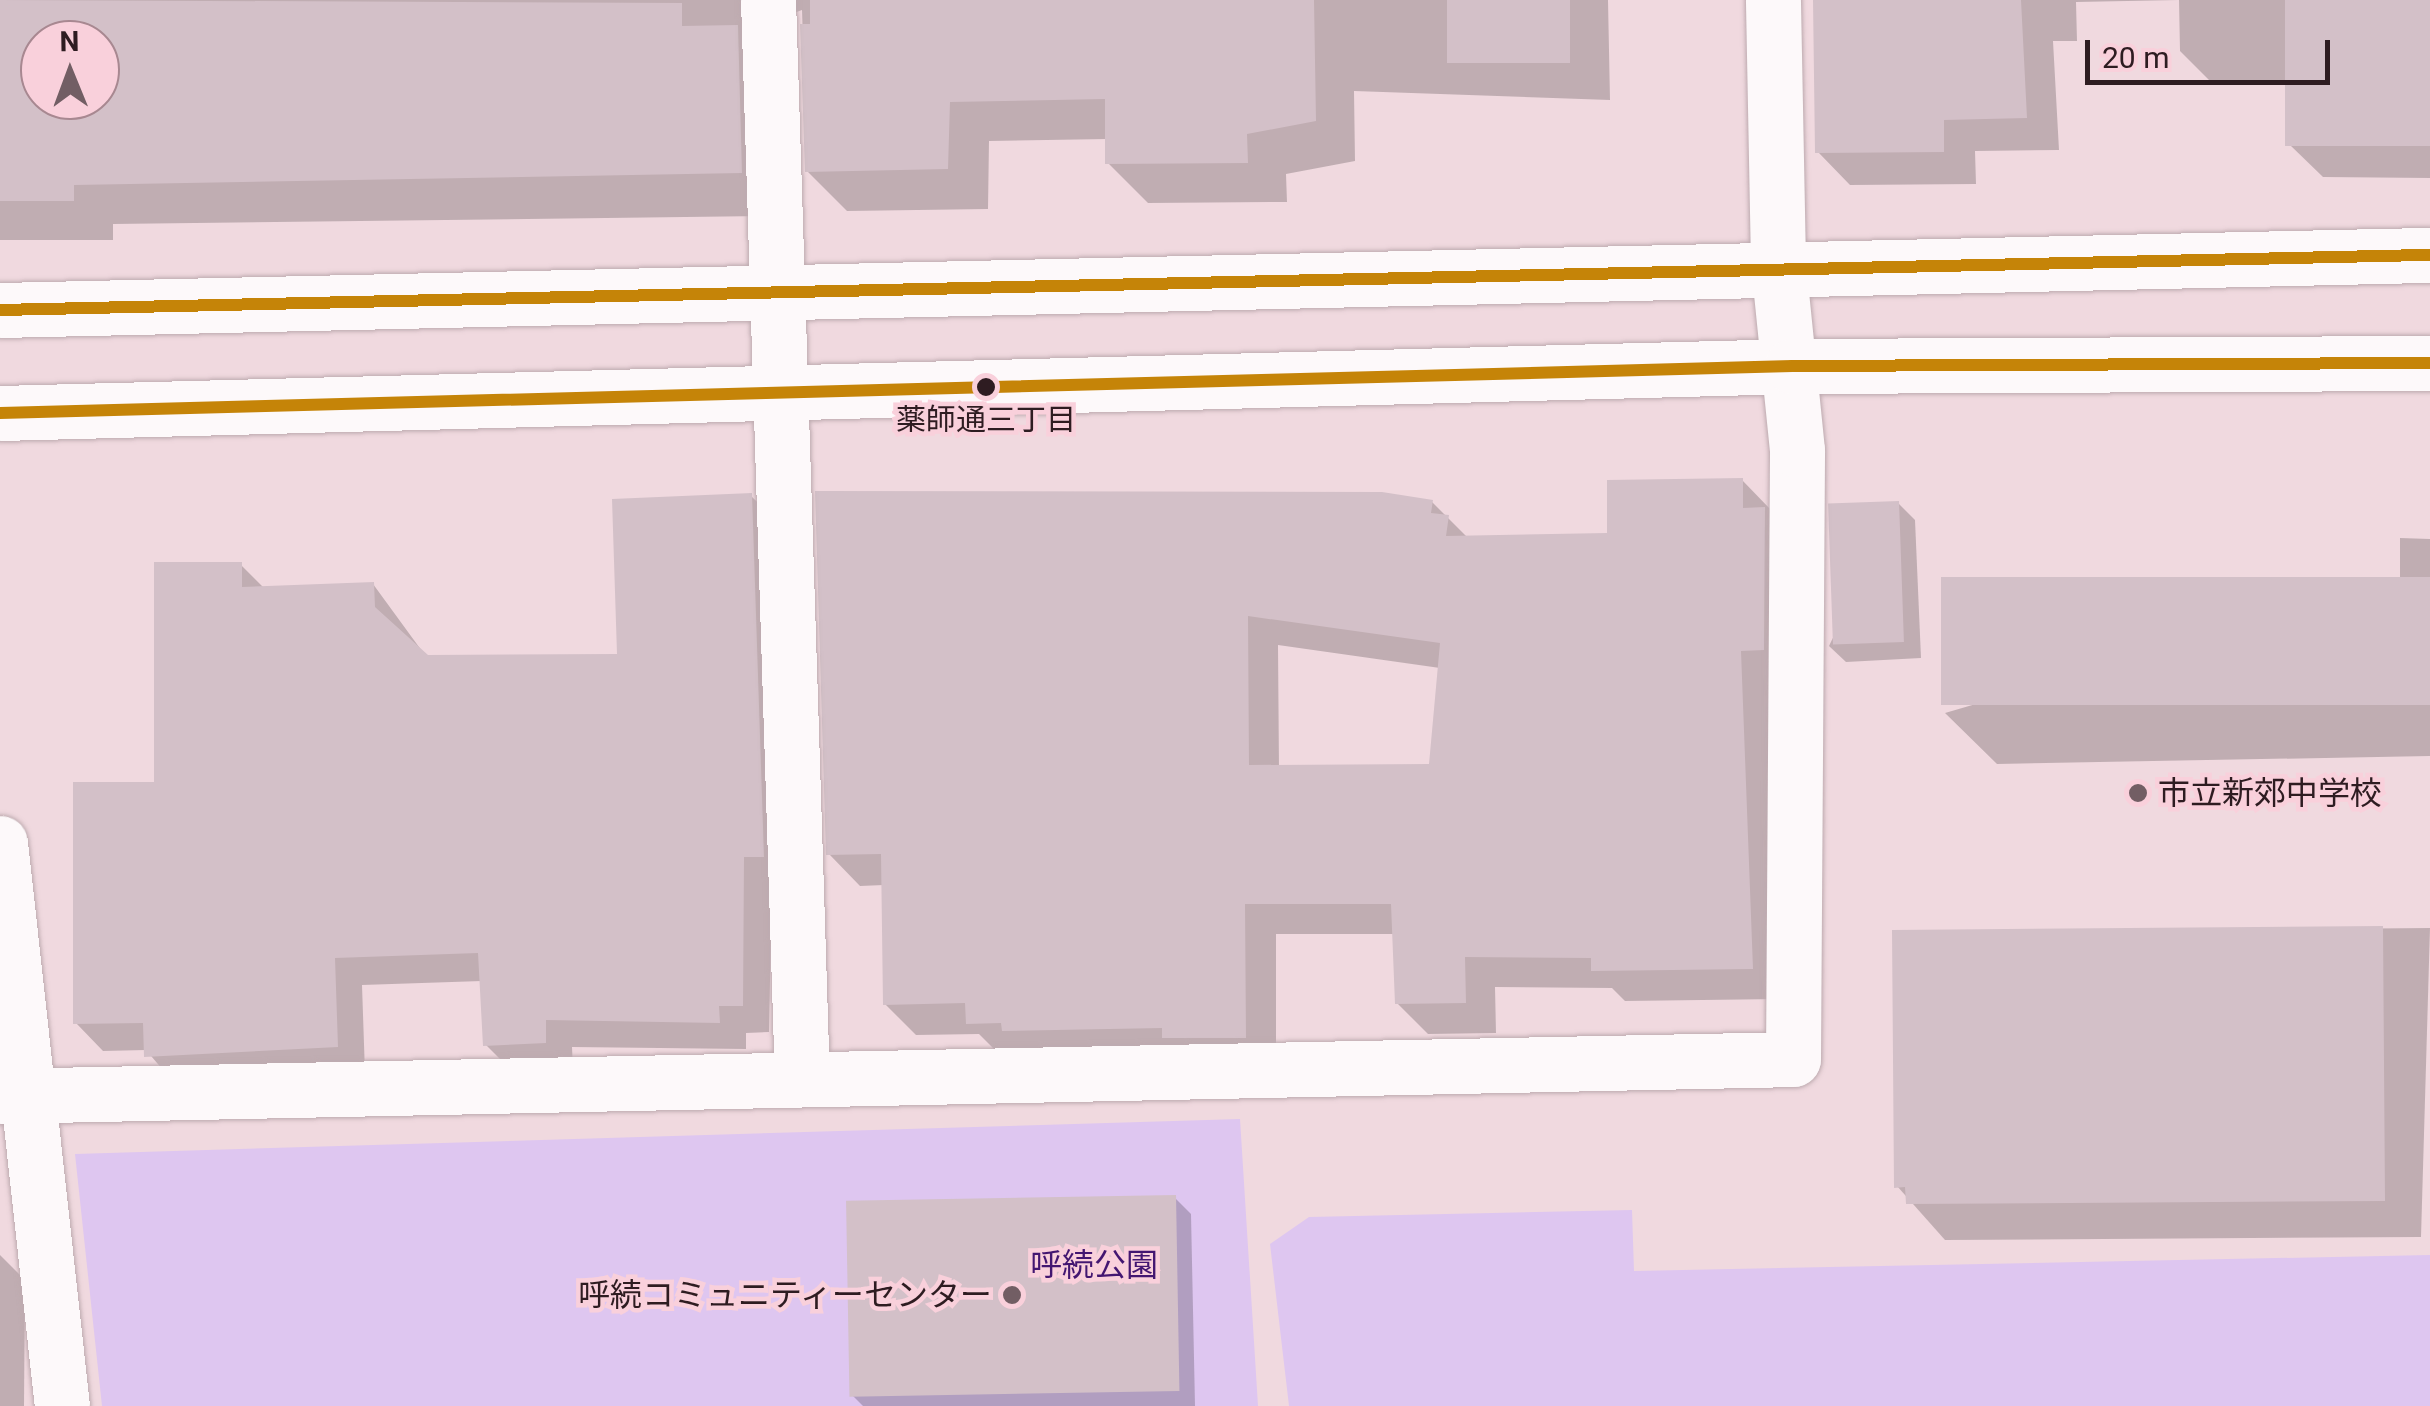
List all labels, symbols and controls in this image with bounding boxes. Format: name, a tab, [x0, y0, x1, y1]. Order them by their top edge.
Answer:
north arrow	[20, 20, 120, 120]
scale bar	[2090, 20, 2335, 82]
text: N	[59, 25, 80, 58]
text: 20 m	[2102, 40, 2169, 75]
marker: 薬師通三丁目	[976, 377, 996, 397]
place label: 薬師通三丁目	[896, 402, 1076, 438]
place label: 市立新郊中学校	[2158, 774, 2382, 812]
marker: 市立新郊中学校	[2127, 782, 2149, 804]
park label: 呼続公園	[1030, 1246, 1158, 1284]
place label: 呼続コミュニティーセンター	[576, 1276, 992, 1314]
marker: 呼続コミュニティーセンター	[1001, 1284, 1023, 1306]

